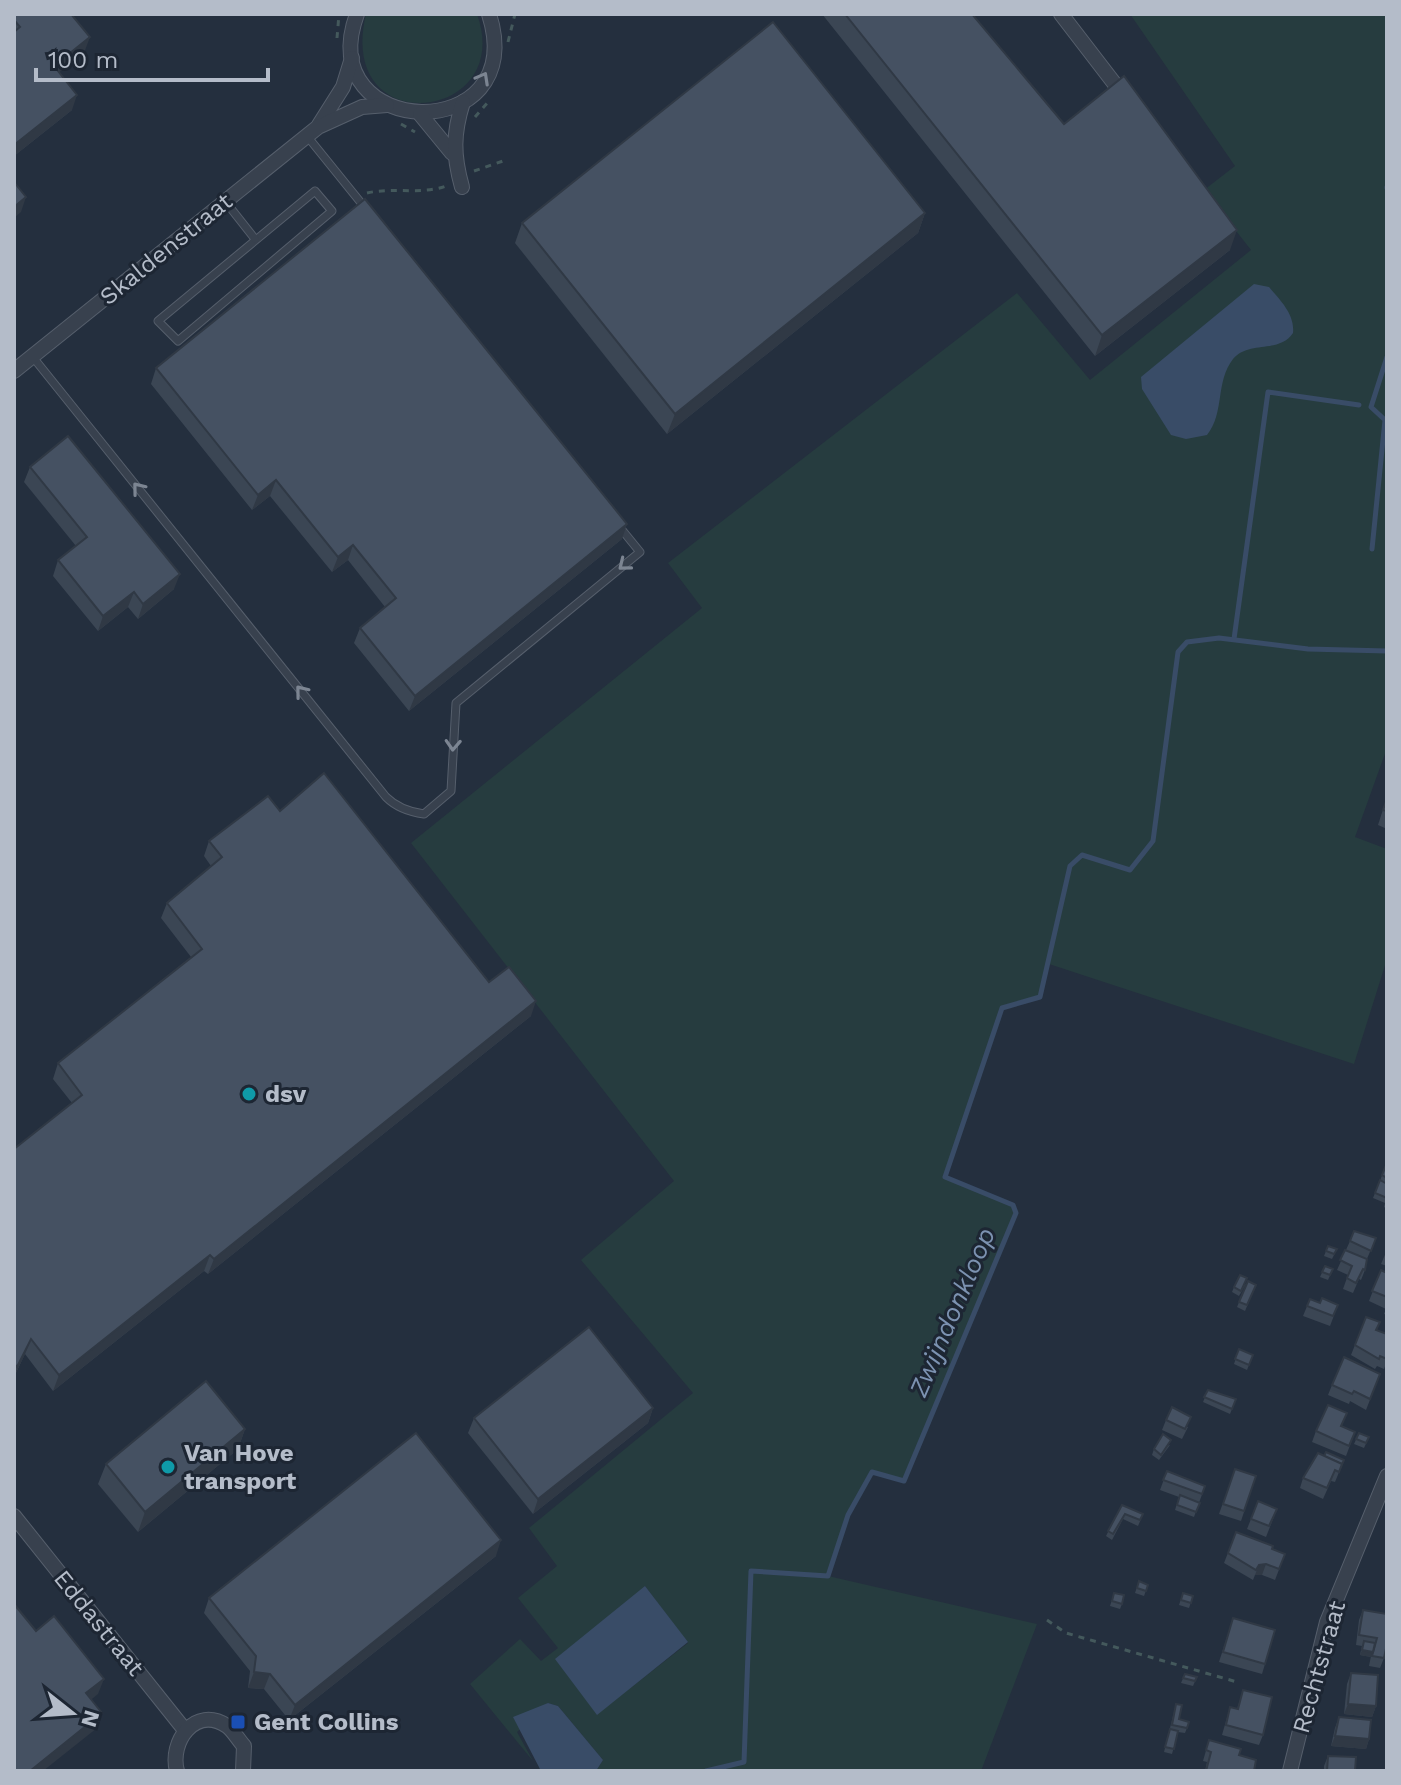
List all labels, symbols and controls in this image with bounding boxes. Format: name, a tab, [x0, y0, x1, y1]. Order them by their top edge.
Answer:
scale bar	[36, 32, 268, 82]
text: 100 m	[48, 46, 118, 74]
one-way arrow	[474, 72, 489, 86]
street label: Skaldenstraat	[94, 187, 238, 311]
one-way arrow	[133, 483, 148, 497]
one-way arrow	[619, 555, 633, 570]
one-way arrow	[296, 686, 311, 700]
one-way arrow	[445, 739, 462, 752]
place label: dsv	[265, 1080, 307, 1108]
marker: dsv	[240, 1085, 258, 1103]
water label: Zwijndonkloop	[903, 1223, 1001, 1402]
place label: Van Hove transport	[184, 1439, 297, 1495]
marker: Van Hove transport	[159, 1458, 177, 1476]
street label: Eddastraat	[48, 1565, 150, 1681]
street label: Rechtstraat	[1287, 1598, 1351, 1736]
north arrow	[32, 1673, 112, 1753]
text: N	[76, 1707, 105, 1730]
place label: Gent Collins	[254, 1708, 399, 1736]
marker: Gent Collins	[229, 1713, 247, 1731]

